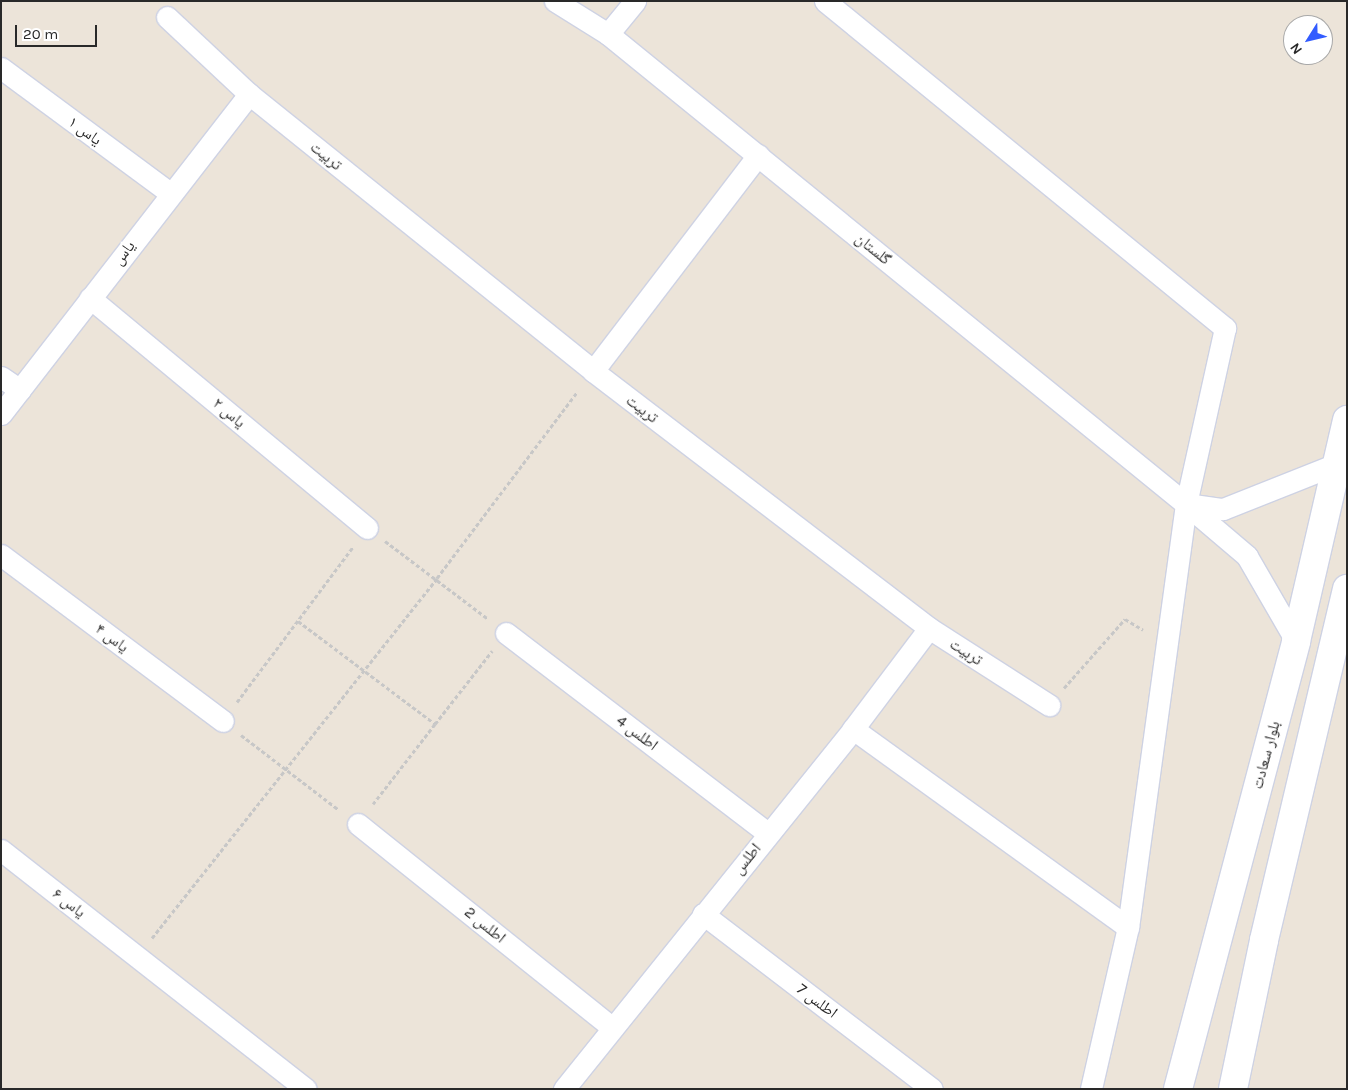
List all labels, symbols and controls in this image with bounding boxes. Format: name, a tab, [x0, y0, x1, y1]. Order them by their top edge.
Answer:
scale bar	[18, 15, 100, 47]
north arrow	[1283, 15, 1333, 65]
text: 20 m	[23, 25, 58, 43]
text: N	[1286, 39, 1306, 58]
street label: یاس ۱	[65, 112, 105, 150]
street label: تربیت	[306, 137, 346, 175]
street label: گلستان	[851, 229, 895, 269]
street label: یاس	[109, 237, 139, 269]
street label: تربیت	[622, 391, 662, 427]
street label: یاس ۲	[209, 394, 249, 432]
street label: یاس ۴	[92, 619, 132, 657]
street label: تربیت	[946, 634, 986, 670]
street label: اطلس 4	[612, 711, 662, 755]
street label: بلوار سعادت	[1248, 719, 1284, 791]
street label: اطلس	[729, 840, 765, 878]
street label: یاس ۶	[49, 884, 89, 922]
street label: اطلس 2	[460, 903, 510, 947]
street label: اطلس 7	[793, 980, 841, 1022]

